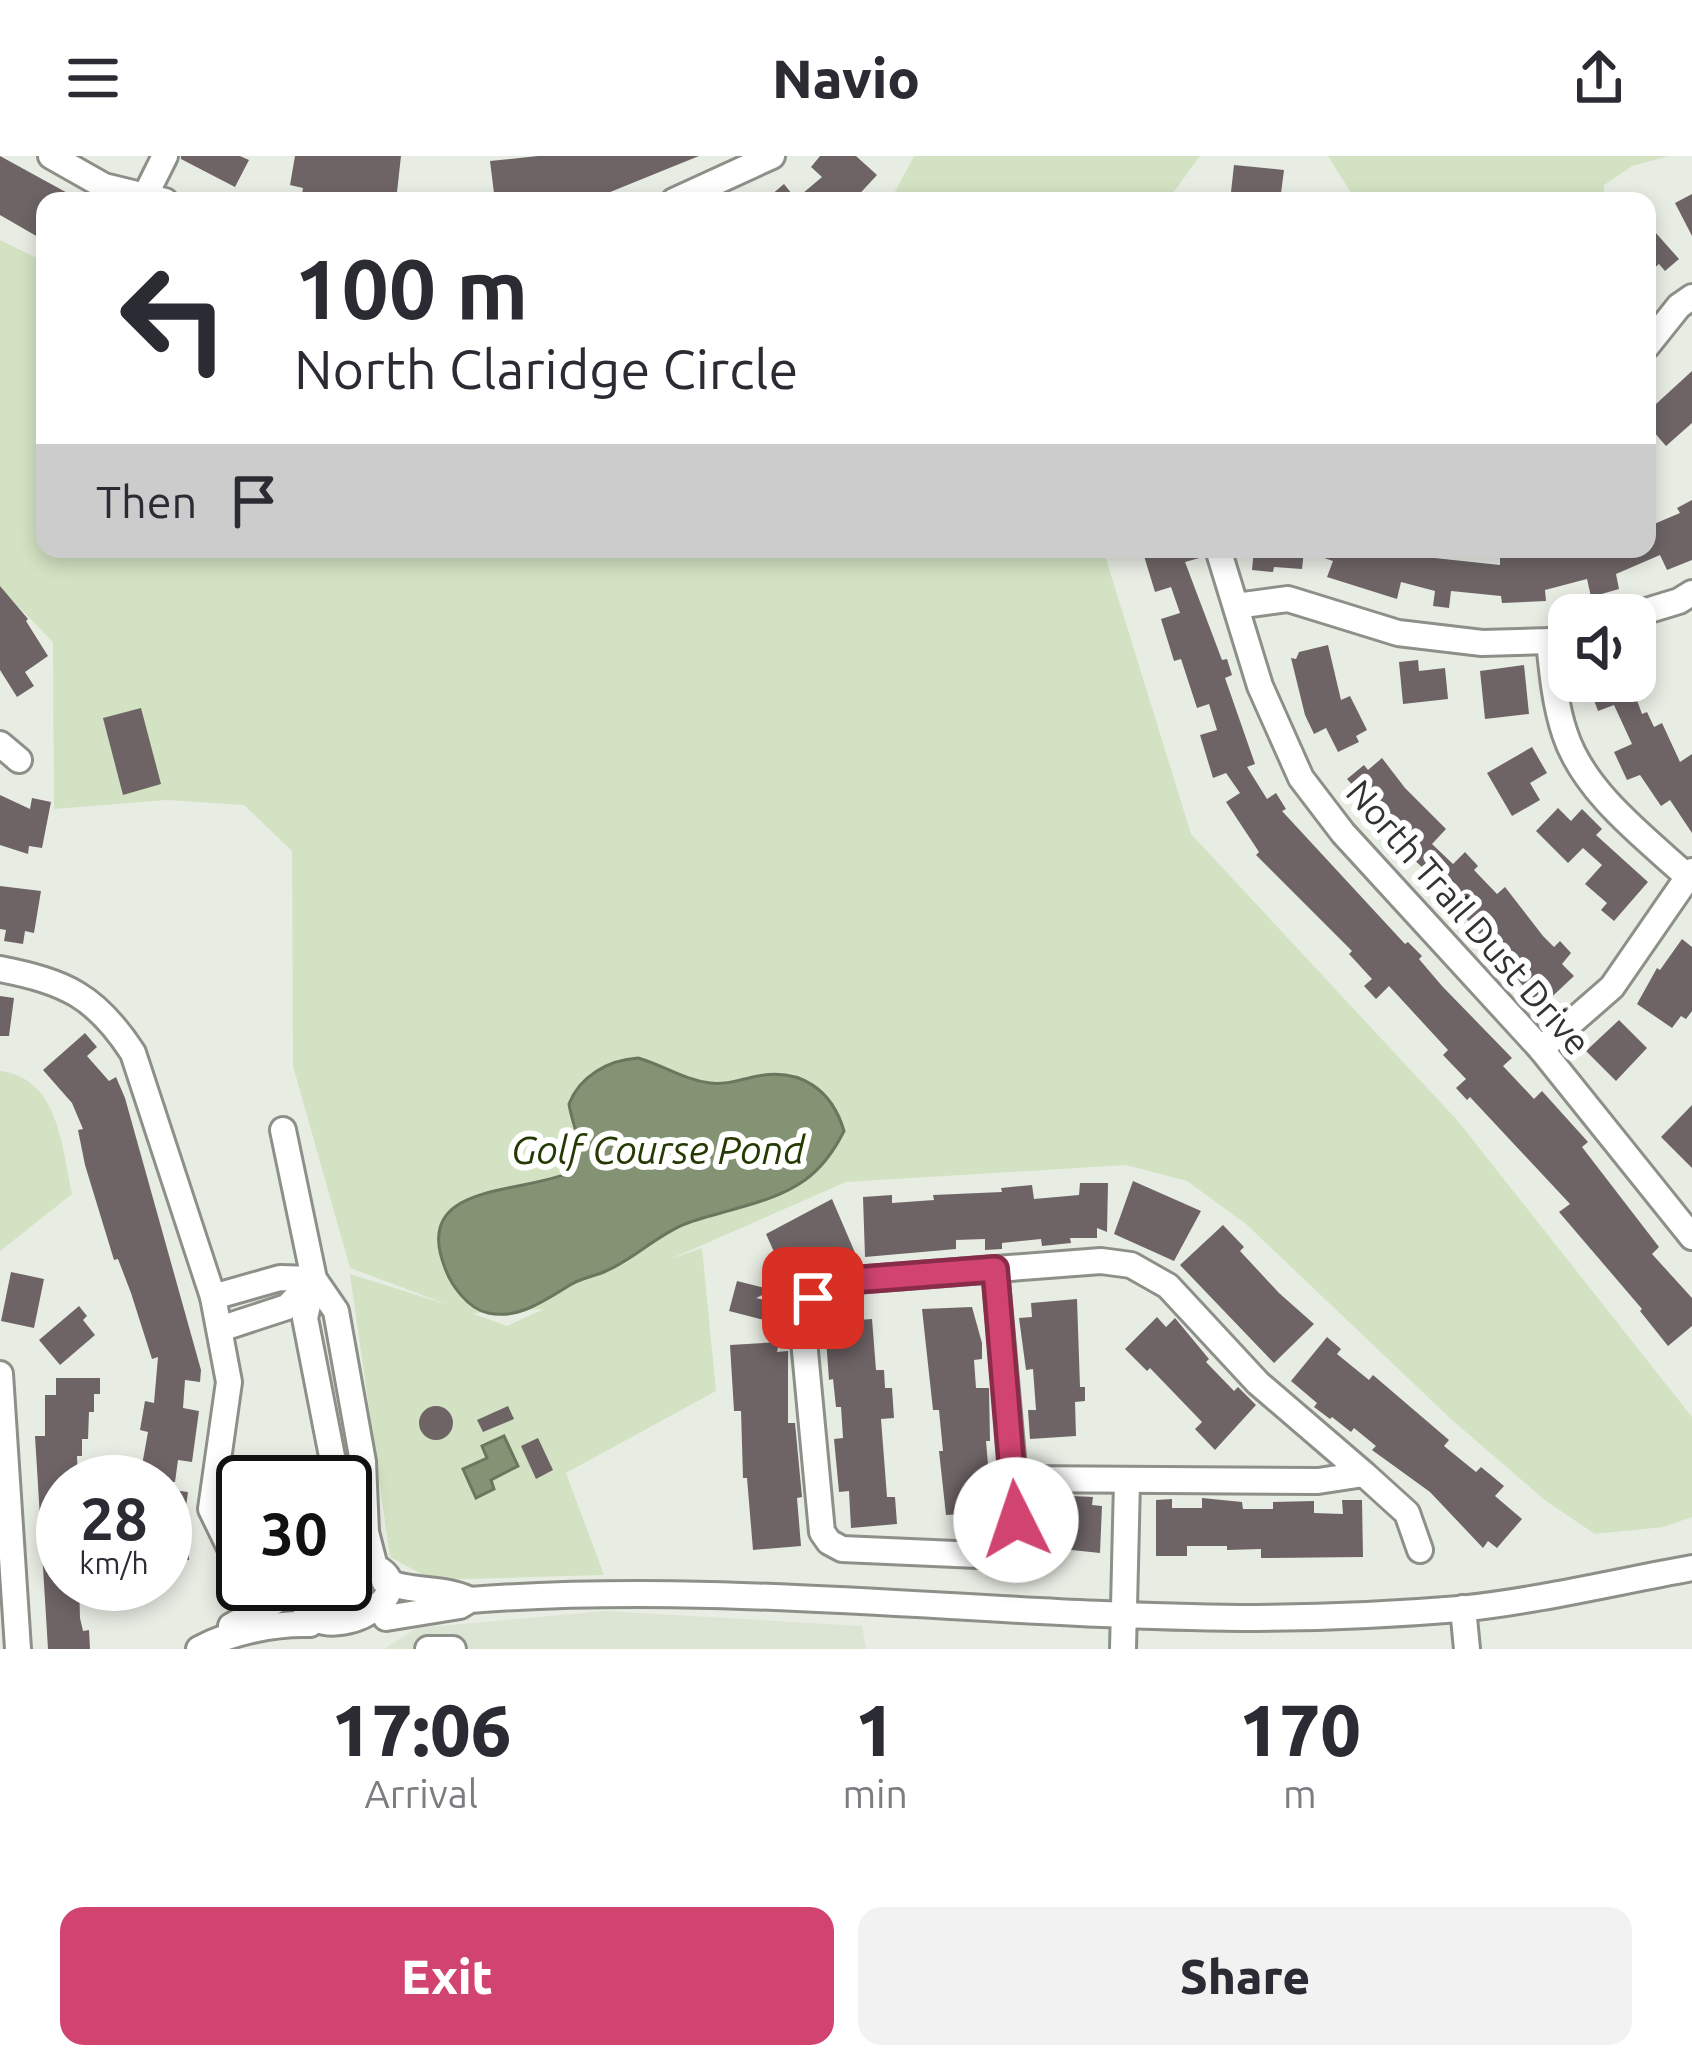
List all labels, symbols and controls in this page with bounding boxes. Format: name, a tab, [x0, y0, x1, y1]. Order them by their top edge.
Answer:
icon: menu	[60, 45, 126, 111]
icon: share	[1566, 45, 1632, 111]
text: Navio	[772, 48, 920, 108]
icon: left	[96, 240, 252, 396]
text: 100 m	[294, 241, 528, 335]
text: North Claridge Circle	[294, 339, 798, 399]
icon: arrive	[221, 468, 287, 534]
text: Then	[96, 476, 197, 527]
map controls	[1548, 594, 1656, 702]
button: sound	[1548, 594, 1656, 702]
street label: North Trail Dust Drive	[1339, 772, 1599, 1062]
water label: Golf Course Pond	[511, 1128, 806, 1171]
pin	[762, 1247, 864, 1349]
icon: arrive	[780, 1265, 846, 1331]
speed limit sign: 30	[216, 1455, 372, 1611]
position arrow	[953, 1457, 1079, 1583]
text: 28	[80, 1484, 148, 1551]
text: km/h	[79, 1546, 149, 1580]
text: 17:06	[331, 1689, 511, 1770]
text: 1	[855, 1689, 895, 1770]
text: 170	[1239, 1689, 1361, 1770]
text: Arrival	[364, 1772, 478, 1815]
text: min	[842, 1772, 908, 1815]
text: m	[1283, 1772, 1317, 1815]
button: Exit	[60, 1907, 834, 2045]
button: Share	[858, 1907, 1632, 2045]

